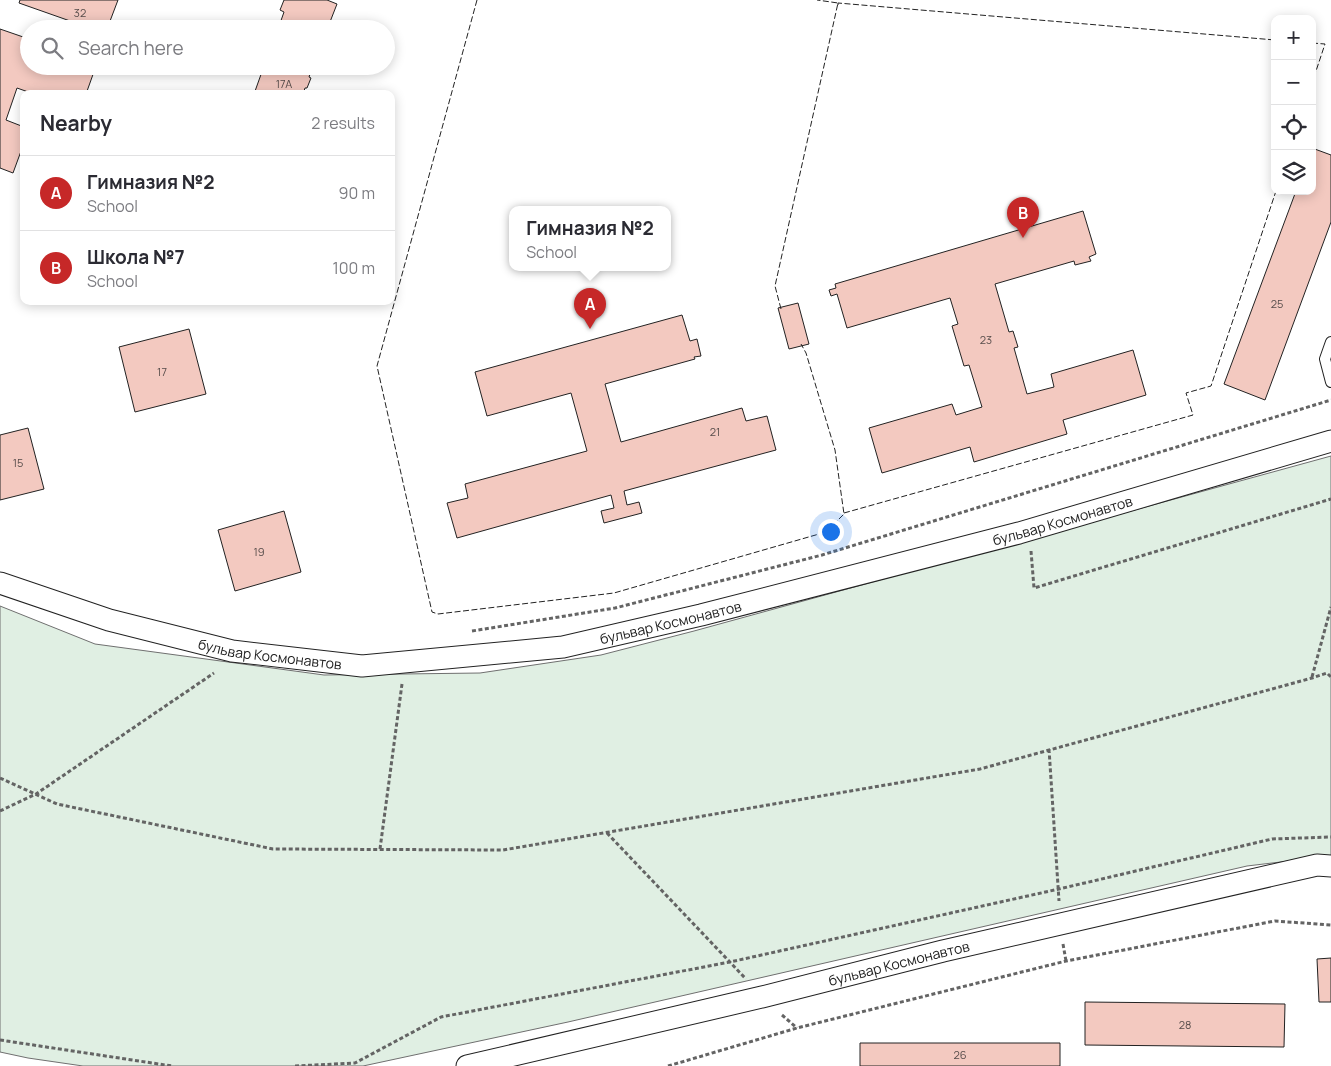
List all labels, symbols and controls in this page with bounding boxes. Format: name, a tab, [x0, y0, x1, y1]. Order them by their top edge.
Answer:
house number: 32	[74, 5, 86, 20]
map controls	[1271, 15, 1316, 195]
button: +	[1271, 15, 1316, 60]
search box	[20, 20, 395, 75]
icon: search	[38, 34, 66, 62]
text: Search here	[78, 35, 184, 61]
button: −	[1271, 60, 1316, 105]
house number: 17А	[276, 76, 292, 91]
button: locate	[1271, 105, 1316, 150]
text: Nearby	[40, 109, 112, 137]
text: 2 results	[311, 112, 375, 134]
button: layers	[1271, 150, 1316, 195]
text: Гимназия №2	[87, 169, 215, 195]
text: A	[51, 182, 61, 204]
text: 90 m	[339, 182, 375, 204]
text: School	[87, 195, 138, 217]
pin: B	[1007, 197, 1039, 238]
popup	[509, 206, 671, 271]
text: Гимназия №2	[526, 215, 654, 241]
text: School	[526, 241, 577, 263]
text: Школа №7	[87, 244, 185, 270]
text: B	[51, 257, 61, 279]
text: 100 m	[332, 257, 375, 279]
text: School	[87, 270, 138, 292]
pin: A	[574, 288, 606, 329]
house number: 25	[1271, 296, 1283, 311]
house number: 23	[980, 332, 992, 347]
house number: 17	[157, 364, 167, 379]
house number: 21	[710, 424, 720, 439]
house number: 15	[13, 455, 23, 470]
street label: бульвар Космонавтов	[990, 490, 1135, 549]
your location	[818, 519, 844, 545]
house number: 19	[253, 544, 265, 559]
street label: бульвар Космонавтов	[598, 595, 744, 648]
street label: бульвар Космонавтов	[196, 633, 343, 673]
street label: бульвар Космонавтов	[826, 936, 972, 989]
house number: 28	[1179, 1017, 1191, 1032]
house number: 26	[953, 1047, 967, 1062]

